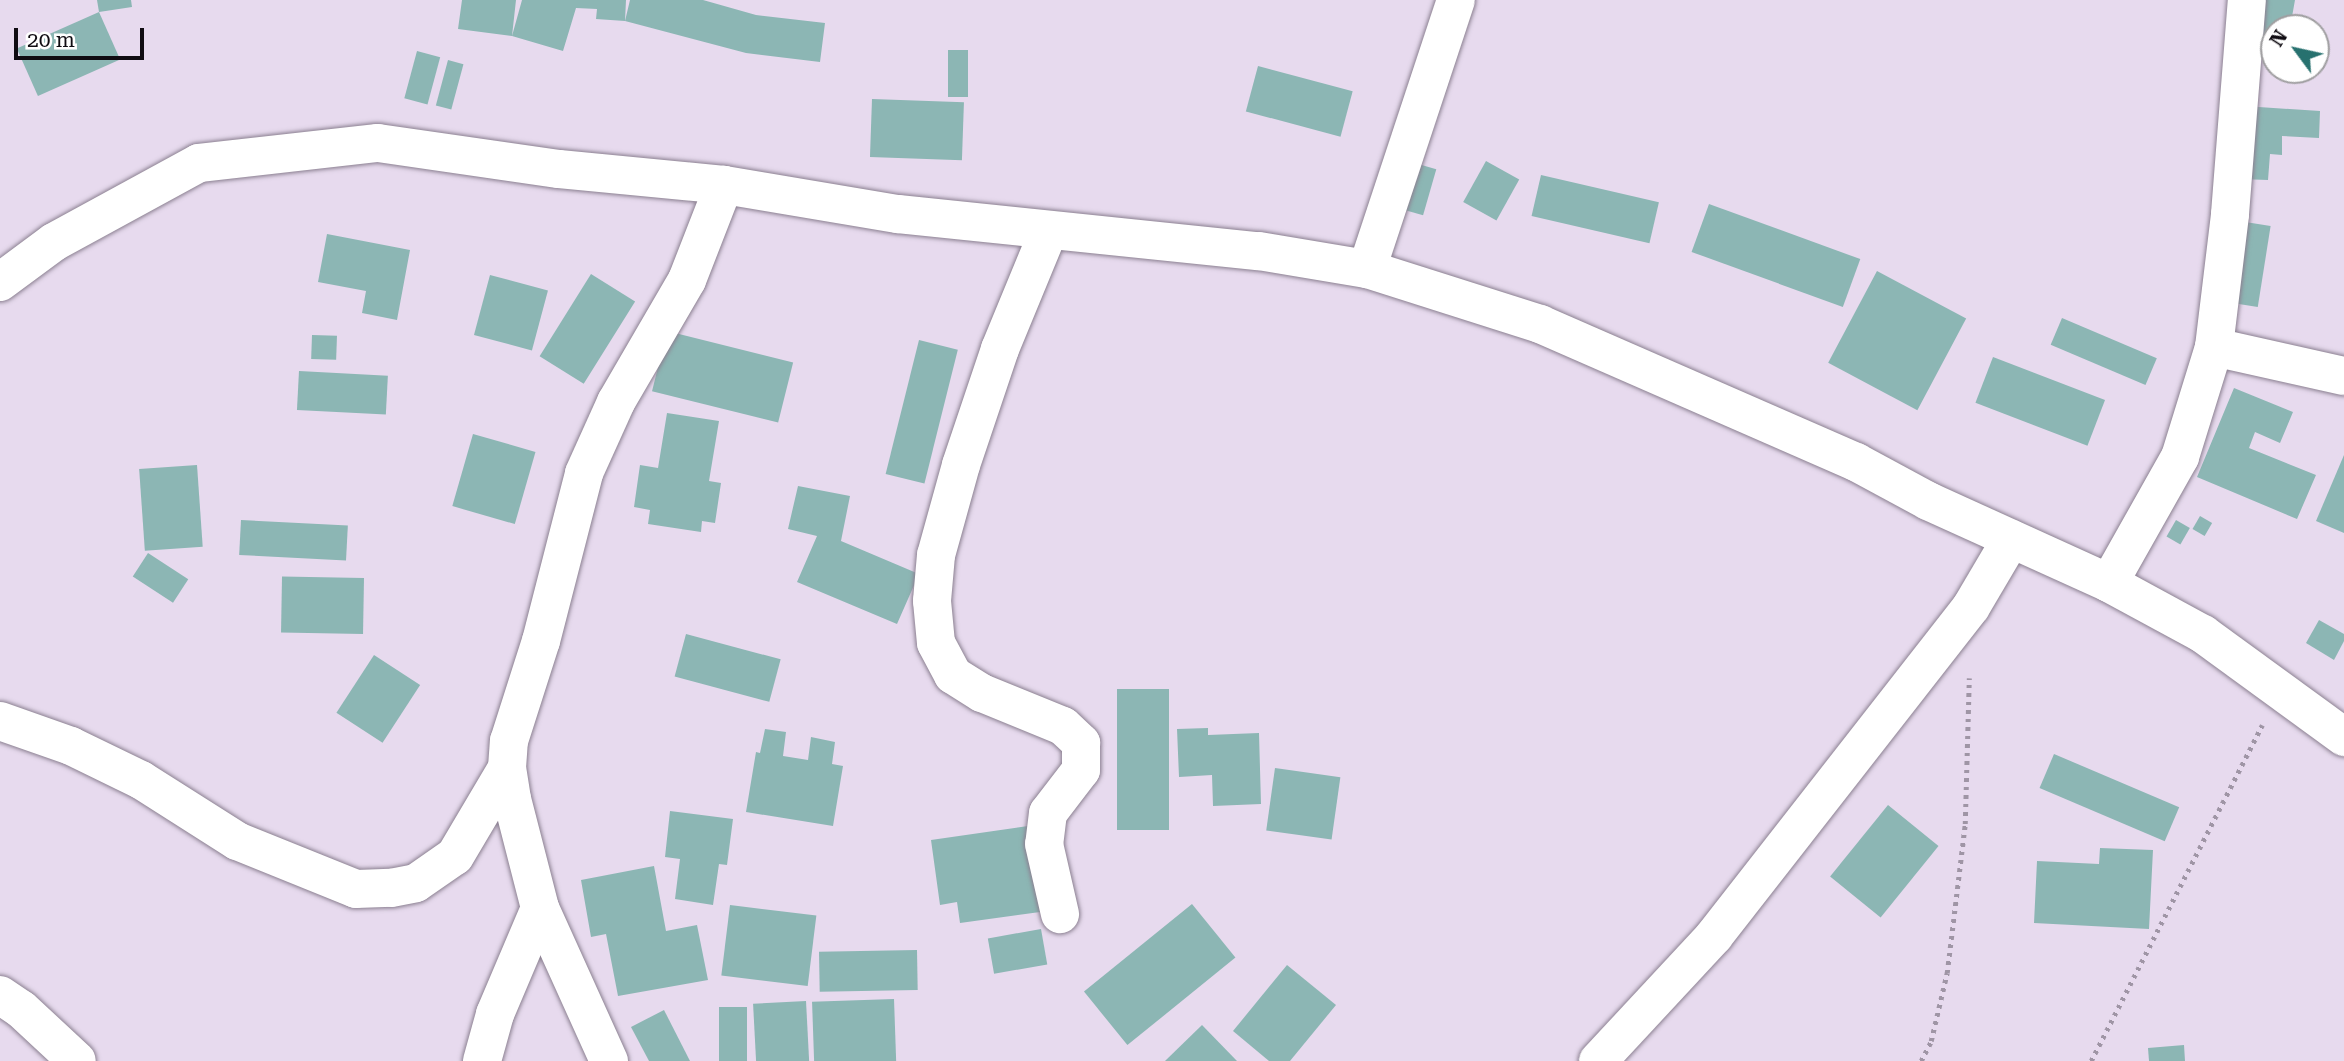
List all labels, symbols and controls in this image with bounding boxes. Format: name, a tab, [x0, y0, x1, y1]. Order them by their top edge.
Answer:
scale bar	[18, 14, 147, 58]
north arrow	[2260, 14, 2330, 84]
text: N	[2265, 26, 2292, 51]
text: 20 m	[27, 28, 75, 52]

